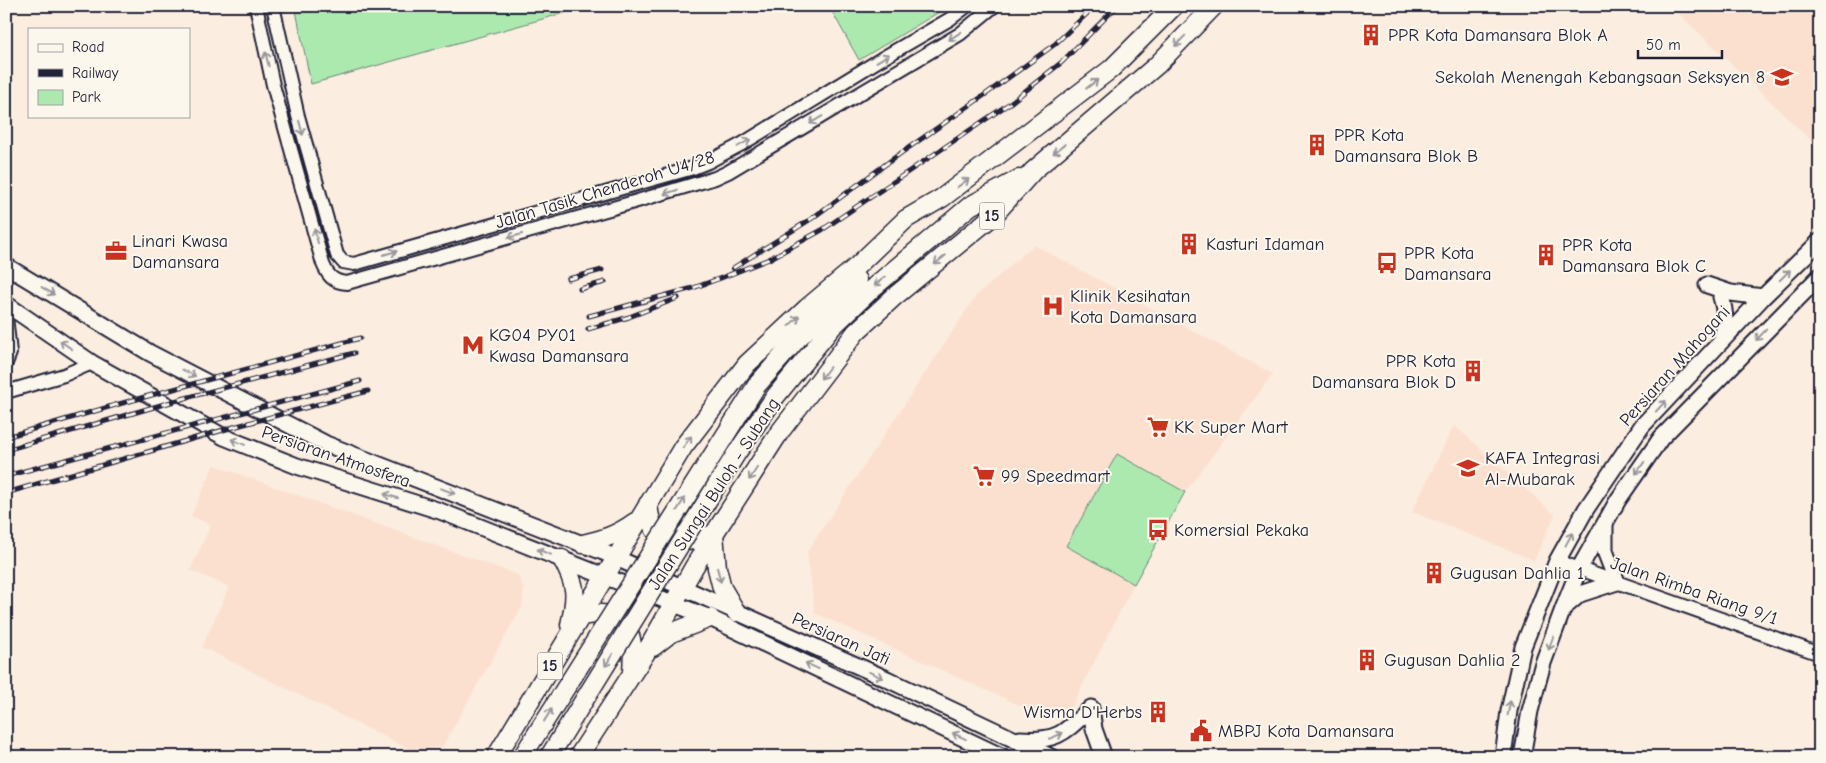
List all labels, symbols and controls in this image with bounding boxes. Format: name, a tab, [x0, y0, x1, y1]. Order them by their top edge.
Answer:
building icon: PPR Kota Damansara Blok A	[1358, 22, 1384, 48]
place label: PPR Kota Damansara Blok A	[1388, 25, 1608, 46]
legend	[28, 28, 190, 118]
scale bar	[1638, 28, 1722, 60]
one-way arrow	[949, 31, 963, 41]
one-way arrow	[1174, 35, 1186, 48]
text: 50 m	[1646, 36, 1681, 54]
text: Road	[72, 38, 104, 56]
one-way arrow	[262, 51, 271, 67]
one-way arrow	[875, 53, 890, 63]
text: Railway	[72, 64, 119, 82]
school or university icon: Sekolah Menengah Kebangsaan Seksyen 8	[1769, 64, 1795, 90]
place label: Sekolah Menengah Kebangsaan Seksyen 8	[1435, 67, 1765, 88]
one-way arrow	[1085, 78, 1098, 89]
text: Park	[72, 88, 101, 106]
one-way arrow	[809, 115, 823, 125]
one-way arrow	[297, 120, 307, 136]
place label: PPR Kota Damansara Blok B	[1334, 125, 1478, 167]
building icon: PPR Kota Damansara Blok B	[1304, 132, 1330, 158]
one-way arrow	[737, 137, 751, 147]
one-way arrow	[1052, 143, 1065, 155]
street label: Jalan Tasik Chenderoh U4/28	[493, 147, 717, 233]
one-way arrow	[956, 178, 970, 188]
one-way arrow	[663, 187, 679, 197]
road number: 15	[980, 202, 1004, 230]
one-way arrow	[310, 229, 320, 245]
place label: Linari Kwasa Damansara	[132, 231, 228, 273]
building icon: Kasturi Idaman	[1176, 231, 1202, 257]
one-way arrow	[507, 232, 523, 241]
place label: Kasturi Idaman	[1206, 234, 1324, 255]
place label: PPR Kota Damansara Blok C	[1562, 235, 1706, 277]
office icon: Linari Kwasa Damansara	[103, 238, 129, 264]
building icon: PPR Kota Damansara Blok C	[1533, 242, 1559, 268]
place label: PPR Kota Damansara	[1404, 243, 1492, 285]
one-way arrow	[381, 248, 397, 258]
bus stop icon: PPR Kota Damansara	[1374, 250, 1400, 276]
one-way arrow	[934, 254, 947, 265]
one-way arrow	[1779, 269, 1791, 282]
one-way arrow	[874, 275, 887, 287]
one-way arrow	[41, 286, 55, 297]
place label: Klinik Kesihatan Kota Damansara	[1070, 286, 1197, 328]
hospital icon: Klinik Kesihatan Kota Damansara	[1040, 293, 1066, 319]
street label: Persiaran Mahogani	[1615, 301, 1735, 431]
one-way arrow	[788, 315, 800, 327]
place label: KG04 PY01 Kwasa Damansara	[489, 325, 629, 367]
one-way arrow	[1754, 329, 1767, 341]
metro station icon: KG04 PY01 Kwasa Damansara	[460, 332, 486, 358]
one-way arrow	[59, 340, 73, 350]
place label: PPR Kota Damansara Blok D	[1312, 351, 1456, 393]
building icon: PPR Kota Damansara Blok D	[1460, 358, 1486, 384]
one-way arrow	[820, 366, 830, 380]
one-way arrow	[181, 368, 196, 378]
street label: Jalan Sungai Buloh - Subang	[644, 394, 784, 594]
one-way arrow	[1655, 400, 1667, 412]
supermarket icon: KK Super Mart	[1145, 414, 1171, 440]
place label: KK Super Mart	[1174, 417, 1289, 438]
street label: Persiaran Atmosfera	[259, 422, 413, 492]
one-way arrow	[682, 435, 692, 449]
one-way arrow	[231, 437, 246, 446]
place label: KAFA Integrasi Al-Mubarak	[1485, 448, 1600, 490]
school or university icon: KAFA Integrasi Al-Mubarak	[1455, 455, 1481, 481]
one-way arrow	[1635, 461, 1645, 475]
supermarket icon: 99 Speedmart	[971, 463, 997, 489]
place label: 99 Speedmart	[1001, 466, 1111, 487]
one-way arrow	[748, 467, 758, 481]
one-way arrow	[439, 487, 455, 496]
one-way arrow	[383, 491, 399, 501]
one-way arrow	[676, 497, 686, 511]
bus stop icon: Komersial Pekaka	[1145, 517, 1171, 543]
place label: Komersial Pekaka	[1174, 520, 1309, 541]
one-way arrow	[1564, 532, 1574, 547]
one-way arrow	[536, 546, 551, 555]
street label: Jalan Rimba Riang 9/1	[1608, 553, 1780, 629]
building icon: Gugusan Dahlia 1	[1421, 560, 1447, 586]
place label: Gugusan Dahlia 1	[1450, 563, 1584, 584]
one-way arrow	[714, 566, 724, 582]
street label: Persiaran Jati	[789, 608, 893, 670]
one-way arrow	[1546, 635, 1555, 651]
building icon: Gugusan Dahlia 2	[1354, 647, 1380, 673]
place label: Gugusan Dahlia 2	[1384, 650, 1521, 671]
road number: 15	[538, 652, 562, 679]
one-way arrow	[604, 653, 614, 667]
one-way arrow	[805, 661, 820, 671]
one-way arrow	[868, 670, 883, 680]
building icon: Wisma D'Herbs	[1145, 699, 1171, 725]
one-way arrow	[1505, 701, 1515, 717]
place label: Wisma D'Herbs	[1024, 702, 1142, 723]
one-way arrow	[543, 709, 553, 723]
public building icon: MBPJ Kota Damansara	[1188, 718, 1214, 744]
place label: MBPJ Kota Damansara	[1218, 721, 1394, 742]
one-way arrow	[1048, 730, 1063, 740]
one-way arrow	[952, 731, 967, 740]

